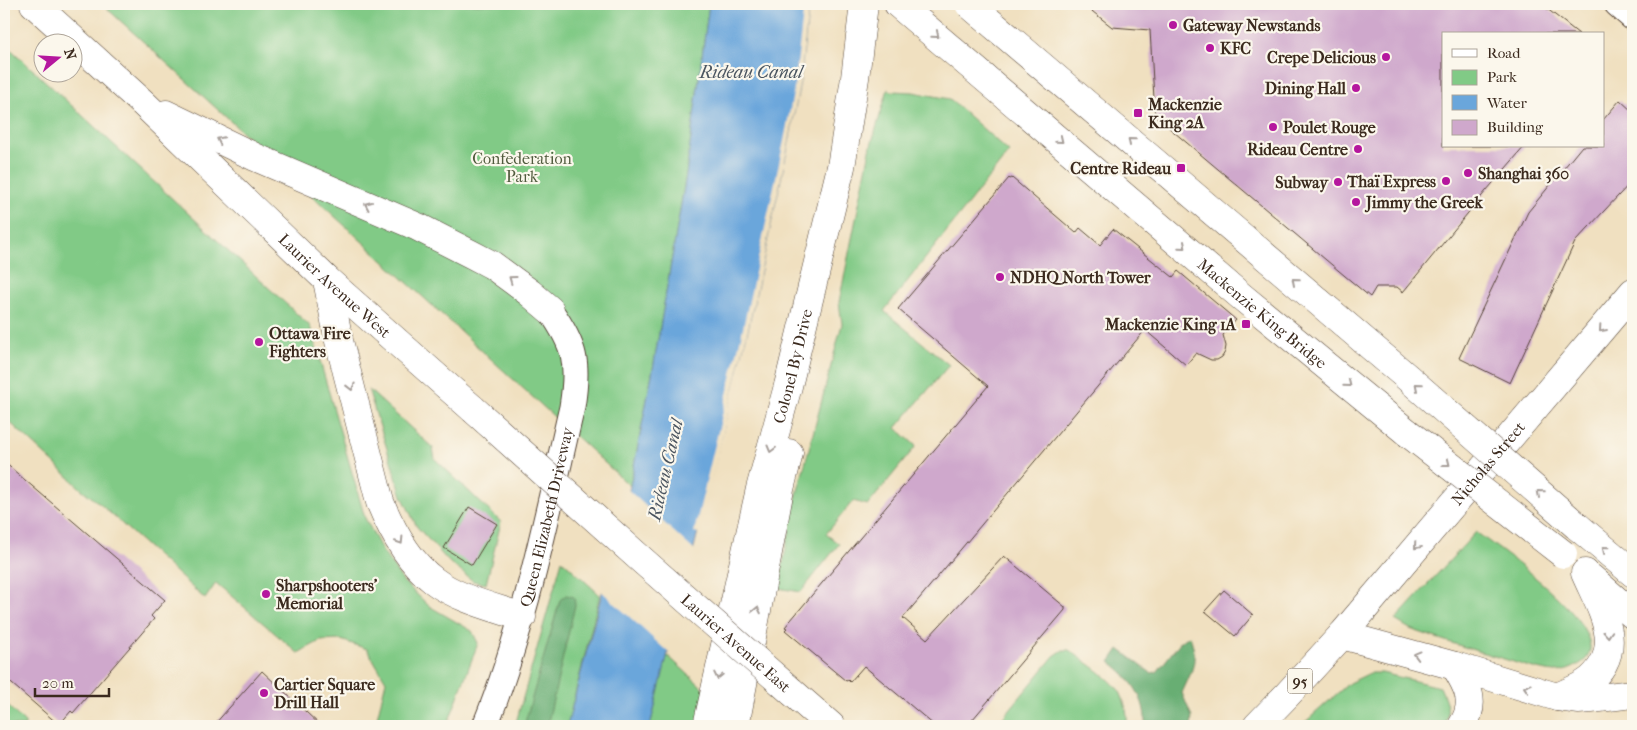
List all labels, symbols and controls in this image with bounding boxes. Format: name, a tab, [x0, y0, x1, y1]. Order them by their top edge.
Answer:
place label: Gateway Newstands	[1183, 16, 1321, 36]
marker: Gateway Newstands	[1167, 19, 1179, 31]
one-way arrow	[930, 29, 939, 38]
north arrow	[32, 32, 82, 82]
legend	[1442, 32, 1604, 148]
place label: KFC	[1220, 39, 1251, 58]
marker: KFC	[1204, 42, 1216, 54]
text: Road	[1487, 44, 1521, 62]
text: N	[60, 46, 80, 62]
place label: Crepe Delicious	[1267, 48, 1376, 68]
marker: Crepe Delicious	[1380, 51, 1392, 63]
water label: Rideau Canal	[698, 62, 805, 83]
text: Park	[1487, 68, 1517, 86]
place label: Dining Hall	[1265, 79, 1347, 99]
marker: Dining Hall	[1350, 82, 1362, 94]
text: Water	[1486, 94, 1527, 112]
place label: Mackenzie King 2A	[1147, 95, 1222, 133]
marker: Mackenzie King 2A	[1132, 107, 1144, 119]
place label: Poulet Rouge	[1283, 118, 1376, 138]
text: Building	[1487, 118, 1544, 136]
marker: Poulet Rouge	[1267, 121, 1279, 133]
one-way arrow	[1054, 135, 1063, 143]
one-way arrow	[216, 136, 225, 146]
one-way arrow	[1128, 138, 1137, 147]
place label: Rideau Centre	[1247, 140, 1348, 159]
marker: Rideau Centre	[1352, 143, 1364, 155]
park label: Confederation Park	[472, 149, 572, 186]
place label: Centre Rideau	[1070, 159, 1172, 178]
marker: Centre Rideau	[1175, 162, 1187, 174]
place label: Shanghai 360	[1478, 164, 1569, 184]
marker: Shanghai 360	[1462, 167, 1474, 179]
place label: Thaï Express	[1346, 172, 1436, 192]
place label: Subway	[1275, 173, 1329, 193]
marker: Thaï Express	[1440, 175, 1452, 187]
marker: Subway	[1332, 176, 1344, 188]
place label: Jimmy the Greek	[1364, 193, 1483, 213]
marker: Jimmy the Greek	[1350, 196, 1362, 208]
one-way arrow	[364, 201, 373, 212]
street label: Laurier Avenue West	[275, 229, 395, 342]
one-way arrow	[1177, 240, 1186, 249]
street label: Mackenzie King Bridge	[1194, 254, 1331, 372]
place label: NDHQ North Tower	[1010, 268, 1152, 287]
marker: NDHQ North Tower	[994, 271, 1006, 283]
one-way arrow	[509, 277, 518, 285]
one-way arrow	[1291, 277, 1300, 286]
street label: Colonel By Drive	[769, 307, 816, 425]
place label: Mackenzie King 1A	[1104, 315, 1237, 335]
marker: Mackenzie King 1A	[1240, 318, 1252, 330]
one-way arrow	[1598, 323, 1607, 332]
place label: Ottawa Fire Fighters	[268, 324, 351, 362]
marker: Ottawa Fire Fighters	[253, 336, 265, 348]
one-way arrow	[1342, 378, 1351, 386]
one-way arrow	[345, 383, 356, 392]
one-way arrow	[1415, 383, 1424, 392]
water label: Rideau Canal	[644, 415, 688, 524]
street label: Nicholas Street	[1447, 417, 1529, 509]
street label: Queen Elizabeth Driveway	[515, 425, 577, 609]
one-way arrow	[766, 445, 777, 454]
one-way arrow	[1441, 457, 1450, 466]
one-way arrow	[1537, 490, 1546, 499]
one-way arrow	[394, 535, 403, 545]
one-way arrow	[1413, 541, 1422, 550]
one-way arrow	[1602, 546, 1611, 555]
place label: Sharpshooters’ Memorial	[275, 576, 378, 613]
marker: Sharpshooters’ Memorial	[260, 588, 272, 600]
street label: Laurier Avenue East	[677, 590, 795, 696]
one-way arrow	[751, 605, 762, 614]
one-way arrow	[1603, 630, 1614, 638]
one-way arrow	[1413, 651, 1421, 661]
scale bar	[35, 665, 109, 697]
road number: 95	[1288, 668, 1312, 694]
one-way arrow	[713, 671, 724, 680]
text: 20 m	[42, 674, 74, 692]
place label: Cartier Square Drill Hall	[274, 675, 375, 712]
one-way arrow	[1523, 684, 1532, 694]
marker: Cartier Square Drill Hall	[258, 687, 270, 699]

